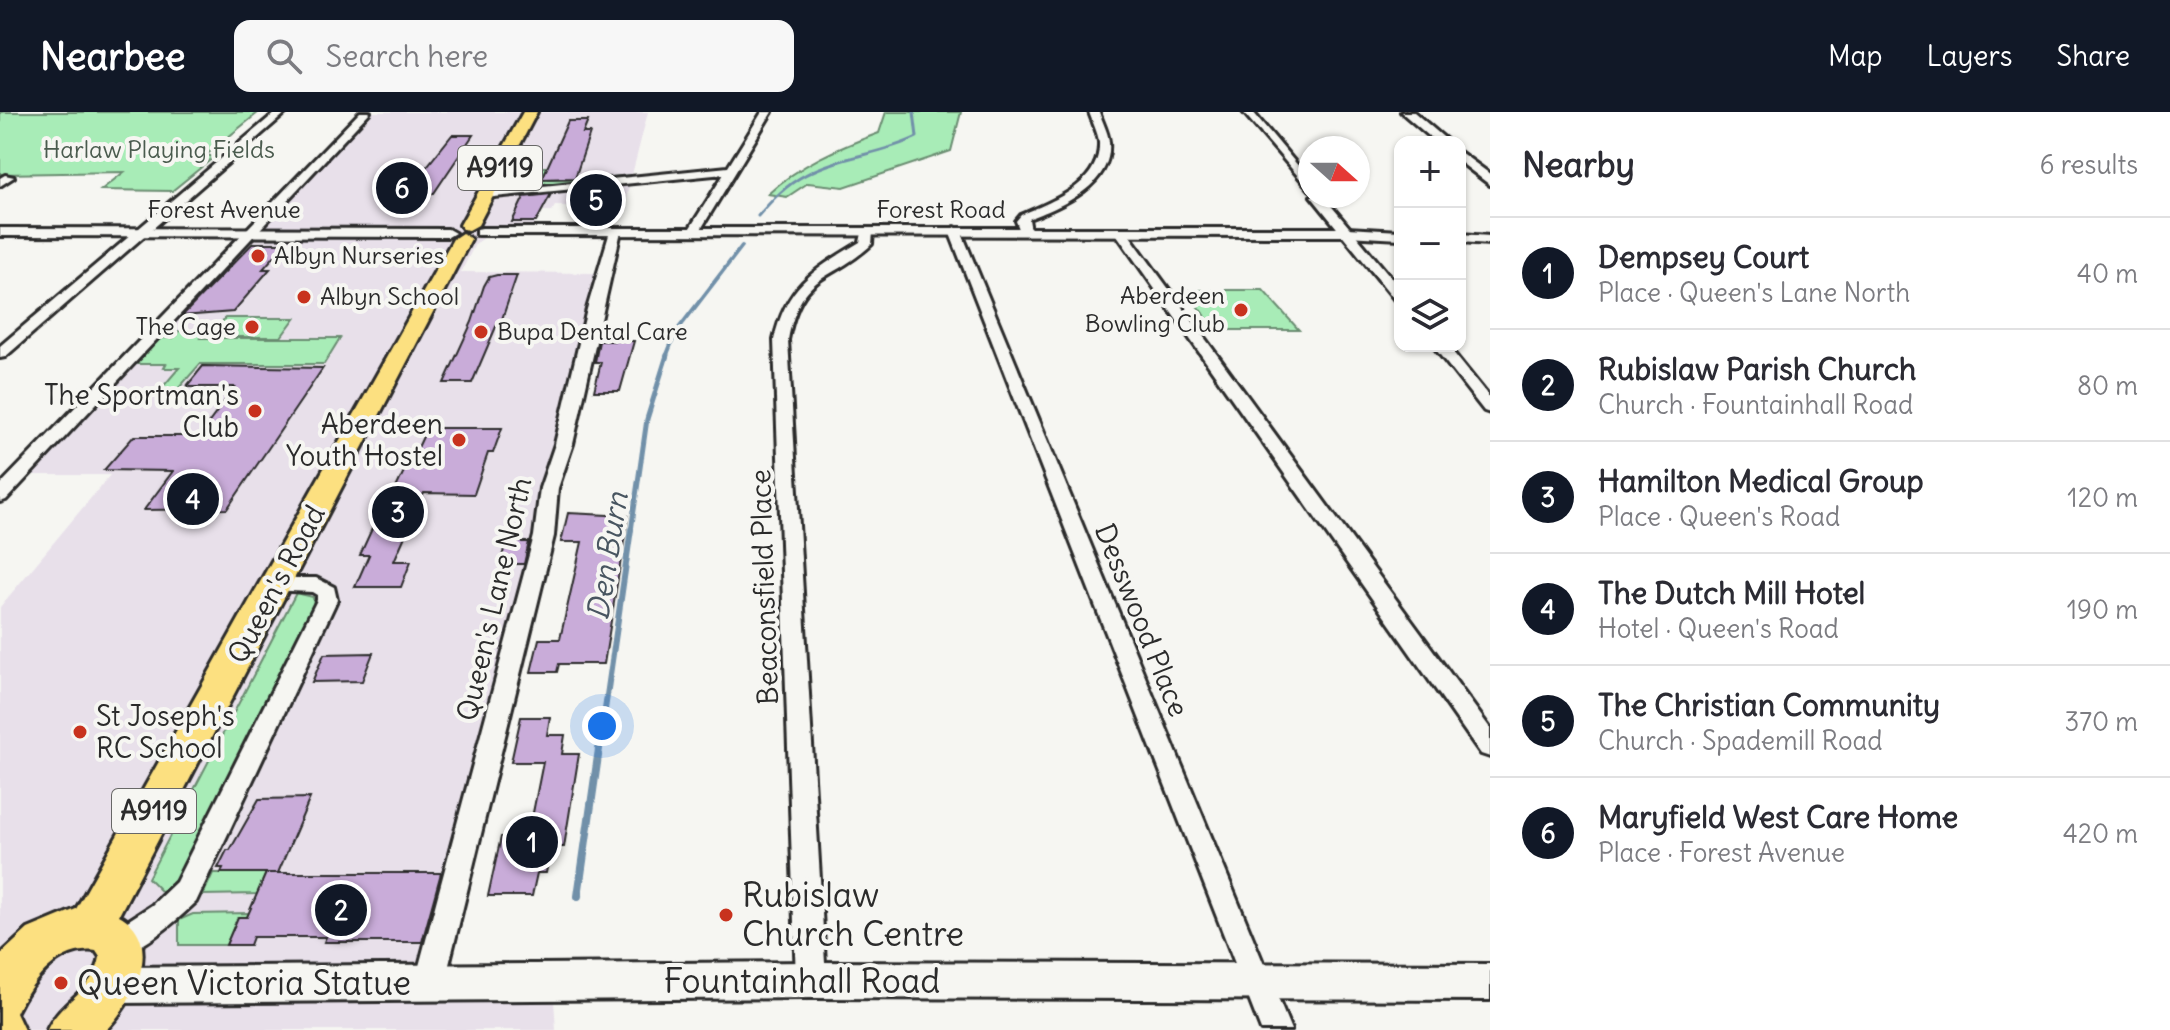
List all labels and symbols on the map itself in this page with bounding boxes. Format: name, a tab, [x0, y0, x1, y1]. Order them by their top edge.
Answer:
park label: Harlaw Playing Fields	[43, 134, 275, 164]
north arrow	[1298, 136, 1370, 208]
road number: A9119	[458, 146, 542, 190]
pin: 6	[376, 158, 428, 218]
pin: 5	[570, 170, 622, 230]
street label: Forest Avenue	[147, 194, 301, 224]
street label: Forest Road	[876, 194, 1006, 224]
place label: Albyn Nurseries	[274, 240, 444, 270]
marker: Albyn Nurseries	[249, 247, 267, 265]
place label: Aberdeen Bowling Club	[1085, 280, 1225, 338]
place label: Albyn School	[320, 281, 459, 311]
marker: Albyn School	[295, 288, 313, 306]
marker: Aberdeen Bowling Club	[1232, 301, 1250, 319]
place label: The Cage	[135, 311, 236, 341]
place label: Bupa Dental Care	[497, 316, 688, 346]
marker: The Cage	[243, 318, 261, 336]
marker: Bupa Dental Care	[472, 323, 490, 341]
place label: The Sportman's Club	[44, 377, 239, 445]
marker: The Sportman's Club	[246, 402, 264, 420]
place label: Aberdeen Youth Hostel	[286, 406, 443, 474]
marker: Aberdeen Youth Hostel	[450, 431, 468, 449]
pin: 4	[167, 469, 219, 529]
street label: Beaconsfield Place	[742, 469, 786, 705]
street label: Queen's Lane North	[448, 474, 540, 724]
pin: 3	[372, 482, 424, 542]
water label: Den Burn	[578, 489, 636, 622]
street label: Queen's Road	[219, 499, 333, 669]
street label: Desswood Place	[1087, 518, 1197, 722]
place label: St Joseph's RC School	[96, 698, 235, 766]
your location	[582, 706, 622, 746]
marker: St Joseph's RC School	[71, 723, 89, 741]
road number: A9119	[112, 789, 196, 833]
pin: 1	[506, 812, 558, 872]
place label: Rubislaw Church Centre	[742, 873, 964, 955]
pin: 2	[315, 880, 367, 940]
marker: Rubislaw Church Centre	[717, 906, 735, 924]
street label: Fountainhall Road	[664, 959, 940, 1002]
place label: Queen Victoria Statue	[77, 961, 411, 1004]
marker: Queen Victoria Statue	[52, 974, 70, 992]

